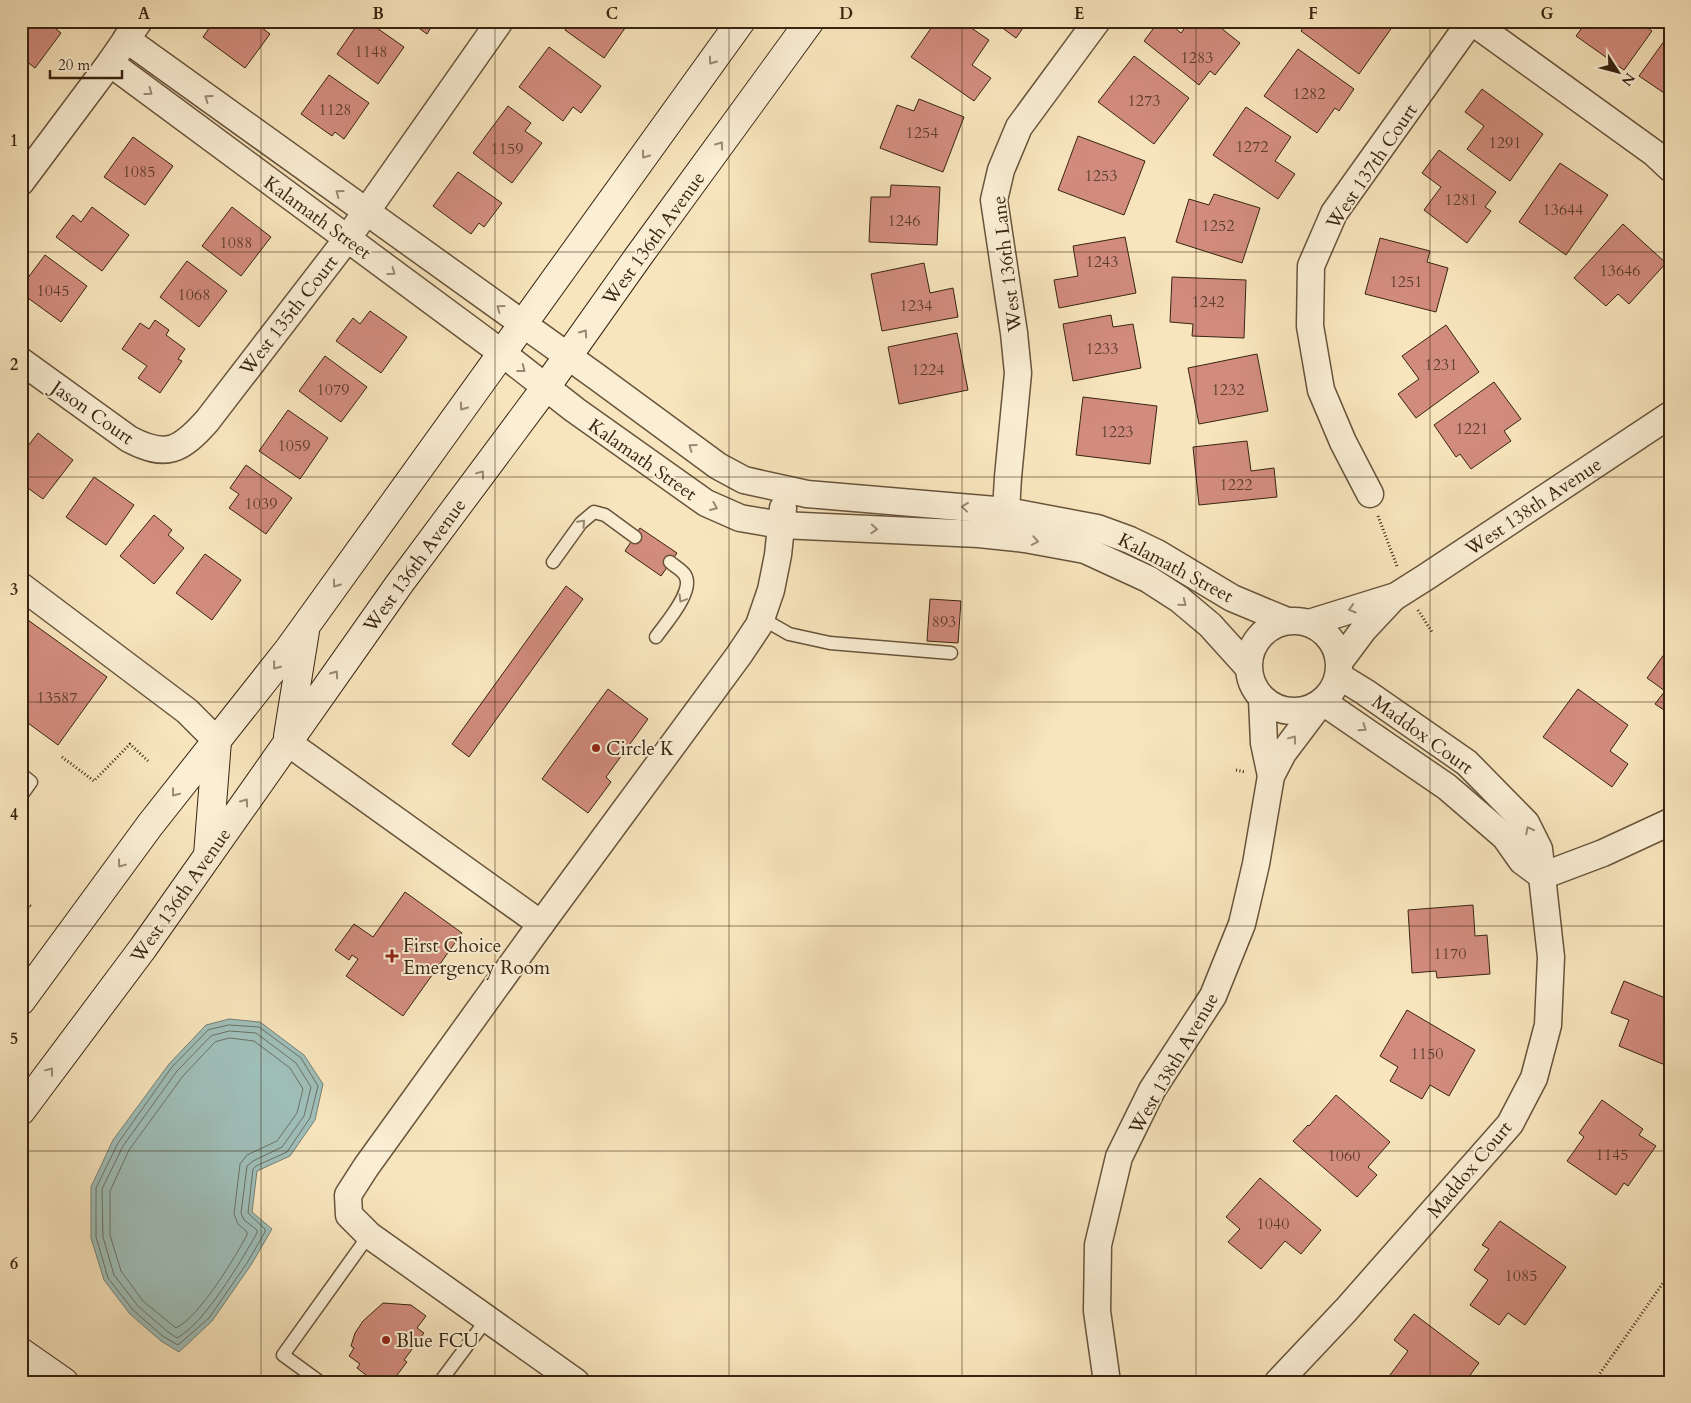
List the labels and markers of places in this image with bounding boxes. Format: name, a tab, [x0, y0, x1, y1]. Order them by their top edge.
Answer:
place label: Circle K	[606, 736, 675, 762]
marker: Circle K	[590, 742, 602, 754]
place label: First Choice Emergency Room	[403, 933, 551, 981]
marker: First Choice Emergency Room	[385, 949, 399, 963]
place label: Blue FCU	[396, 1328, 479, 1354]
marker: Blue FCU	[380, 1334, 392, 1346]

